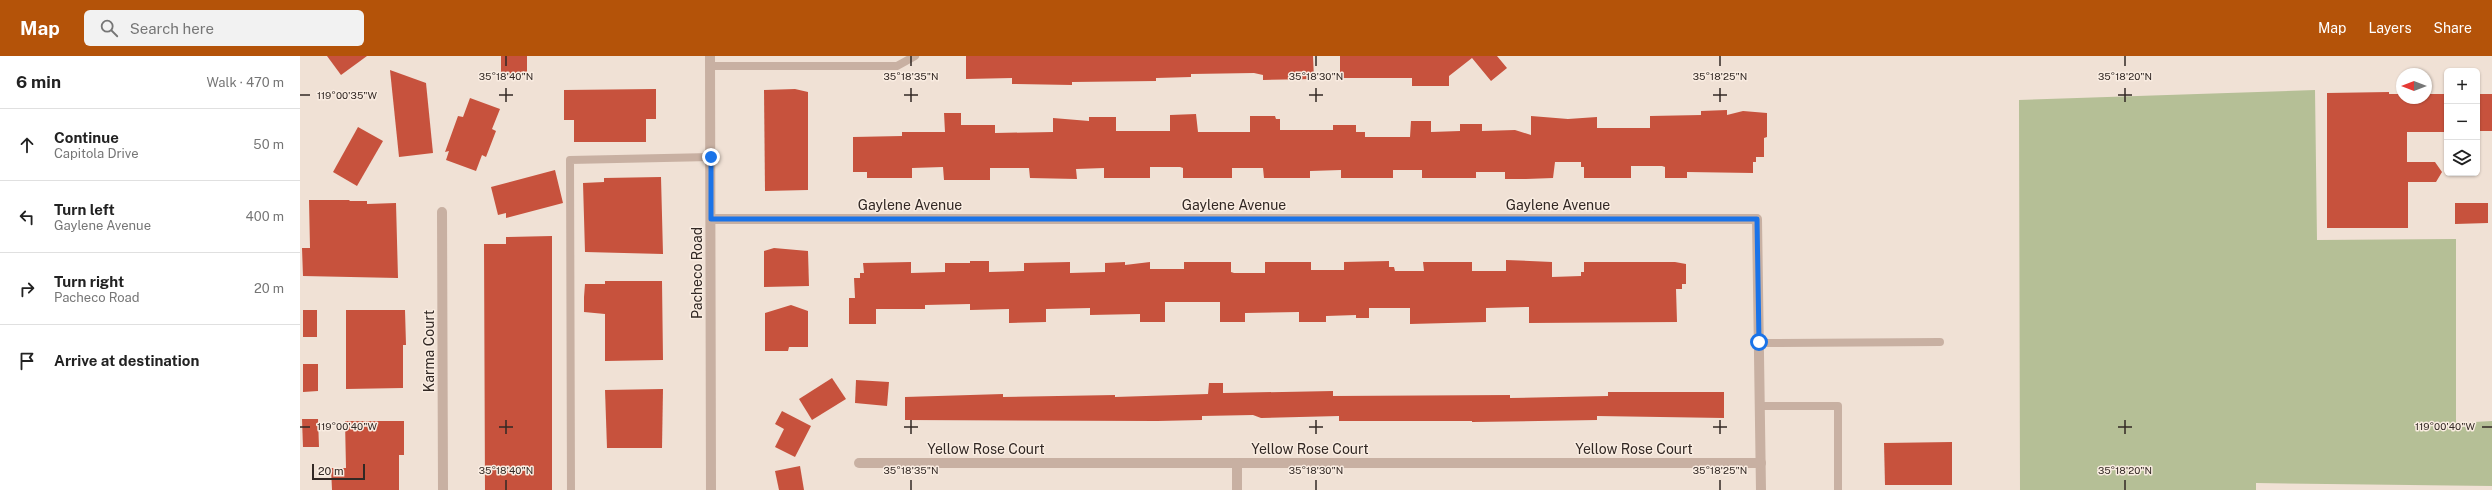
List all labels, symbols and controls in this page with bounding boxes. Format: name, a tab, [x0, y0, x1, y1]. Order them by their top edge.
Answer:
search box	[84, 10, 364, 46]
text: Map	[20, 17, 60, 39]
icon: search	[98, 17, 120, 39]
text: Search here	[130, 20, 214, 37]
text: Map	[2318, 20, 2346, 36]
text: Layers	[2368, 20, 2412, 36]
text: Share	[2434, 20, 2472, 36]
north arrow	[2396, 68, 2432, 104]
map controls	[2444, 68, 2480, 176]
button: +	[2444, 68, 2480, 104]
text: 35°18'40"N	[479, 70, 533, 82]
text: 35°18'35"N	[884, 70, 938, 82]
text: 35°18'30"N	[1289, 70, 1343, 82]
text: 35°18'25"N	[1693, 70, 1747, 82]
text: 35°18'20"N	[2098, 70, 2152, 82]
text: 6 min	[16, 72, 61, 92]
text: Walk · 470 m	[207, 75, 284, 90]
text: 119°00'35"W	[317, 89, 378, 101]
button: −	[2444, 104, 2480, 140]
text: Continue	[54, 129, 119, 146]
icon: ahead	[16, 134, 38, 156]
text: 50 m	[253, 137, 284, 152]
button: layers	[2444, 140, 2480, 176]
text: Capitola Drive	[54, 146, 139, 161]
route end	[702, 148, 720, 166]
street label: Gaylene Avenue	[858, 197, 962, 213]
street label: Gaylene Avenue	[1182, 197, 1286, 213]
street label: Gaylene Avenue	[1506, 197, 1610, 213]
text: Turn left	[54, 201, 115, 218]
icon: left	[16, 206, 38, 228]
text: 400 m	[246, 209, 284, 224]
text: Gaylene Avenue	[54, 218, 151, 233]
street label: Pacheco Road	[689, 227, 705, 319]
text: Turn right	[54, 273, 124, 290]
icon: right	[16, 278, 38, 300]
text: 20 m	[254, 281, 284, 296]
text: Pacheco Road	[54, 290, 139, 305]
street label: Karma Court	[421, 310, 437, 392]
route start	[1750, 333, 1768, 351]
icon: arrive	[16, 350, 38, 372]
text: Arrive at destination	[54, 352, 199, 369]
text: 119°00'40"W	[317, 420, 377, 432]
text: 119°00'40"W	[2415, 420, 2475, 432]
street label: Yellow Rose Court	[927, 441, 1045, 457]
street label: Yellow Rose Court	[1251, 441, 1369, 457]
street label: Yellow Rose Court	[1575, 441, 1693, 457]
scale bar	[312, 462, 365, 481]
text: 35°18'40"N	[479, 464, 533, 476]
text: 35°18'35"N	[884, 464, 938, 476]
text: 35°18'30"N	[1289, 464, 1343, 476]
text: 35°18'25"N	[1693, 464, 1747, 476]
text: 35°18'20"N	[2098, 464, 2152, 476]
text: 20 m	[318, 465, 343, 477]

